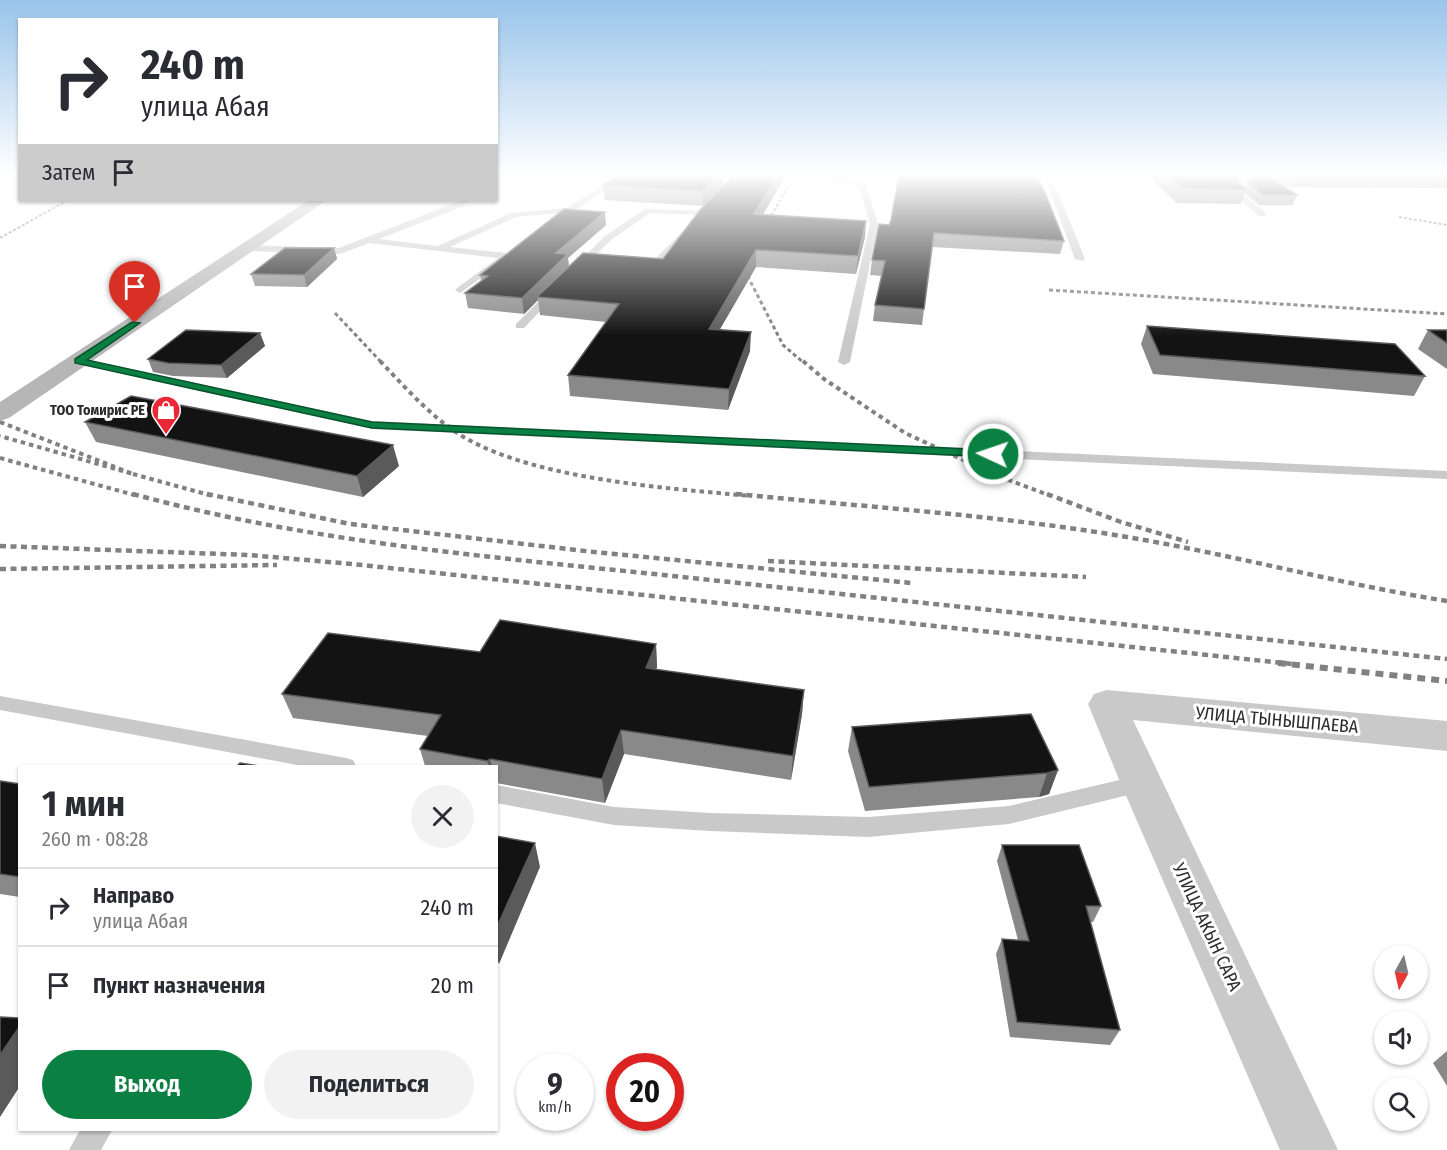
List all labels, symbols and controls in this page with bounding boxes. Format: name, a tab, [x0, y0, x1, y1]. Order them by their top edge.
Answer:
text: 240 m	[141, 40, 245, 90]
icon: right	[42, 42, 120, 120]
text: улица Абая	[141, 91, 270, 123]
icon: arrive	[107, 156, 140, 189]
text: Затем	[42, 159, 95, 186]
pin	[109, 261, 160, 323]
icon: arrive	[118, 270, 151, 303]
shop icon: ТОО Томирис РЕ	[150, 394, 182, 436]
place label: ТОО Томирис РЕ	[50, 402, 145, 419]
position arrow	[961, 422, 1025, 486]
street label: УЛИЦА ТЫНЫШПАЕВА	[1194, 702, 1360, 738]
text: 1 мин	[42, 782, 125, 826]
button: close	[411, 785, 474, 848]
text: 260 m · 08:28	[42, 827, 148, 851]
street label: УЛИЦА АКЫН САРА	[1167, 859, 1246, 995]
text: Направо	[93, 882, 174, 909]
icon: right	[42, 891, 75, 924]
text: 240 m	[421, 894, 474, 921]
text: улица Абая	[93, 909, 188, 933]
north arrow	[1374, 945, 1428, 999]
map controls	[1374, 945, 1428, 1131]
icon: arrive	[42, 969, 75, 1002]
text: Пункт назначения	[93, 972, 265, 999]
text: 20 m	[431, 972, 474, 999]
button: sound	[1374, 1011, 1428, 1065]
button: Выход	[42, 1050, 252, 1119]
button: Поделиться	[264, 1050, 474, 1119]
speed limit sign: 20	[606, 1053, 684, 1131]
text: 9	[547, 1067, 563, 1103]
button: search	[1374, 1077, 1428, 1131]
text: km/h	[538, 1098, 572, 1116]

